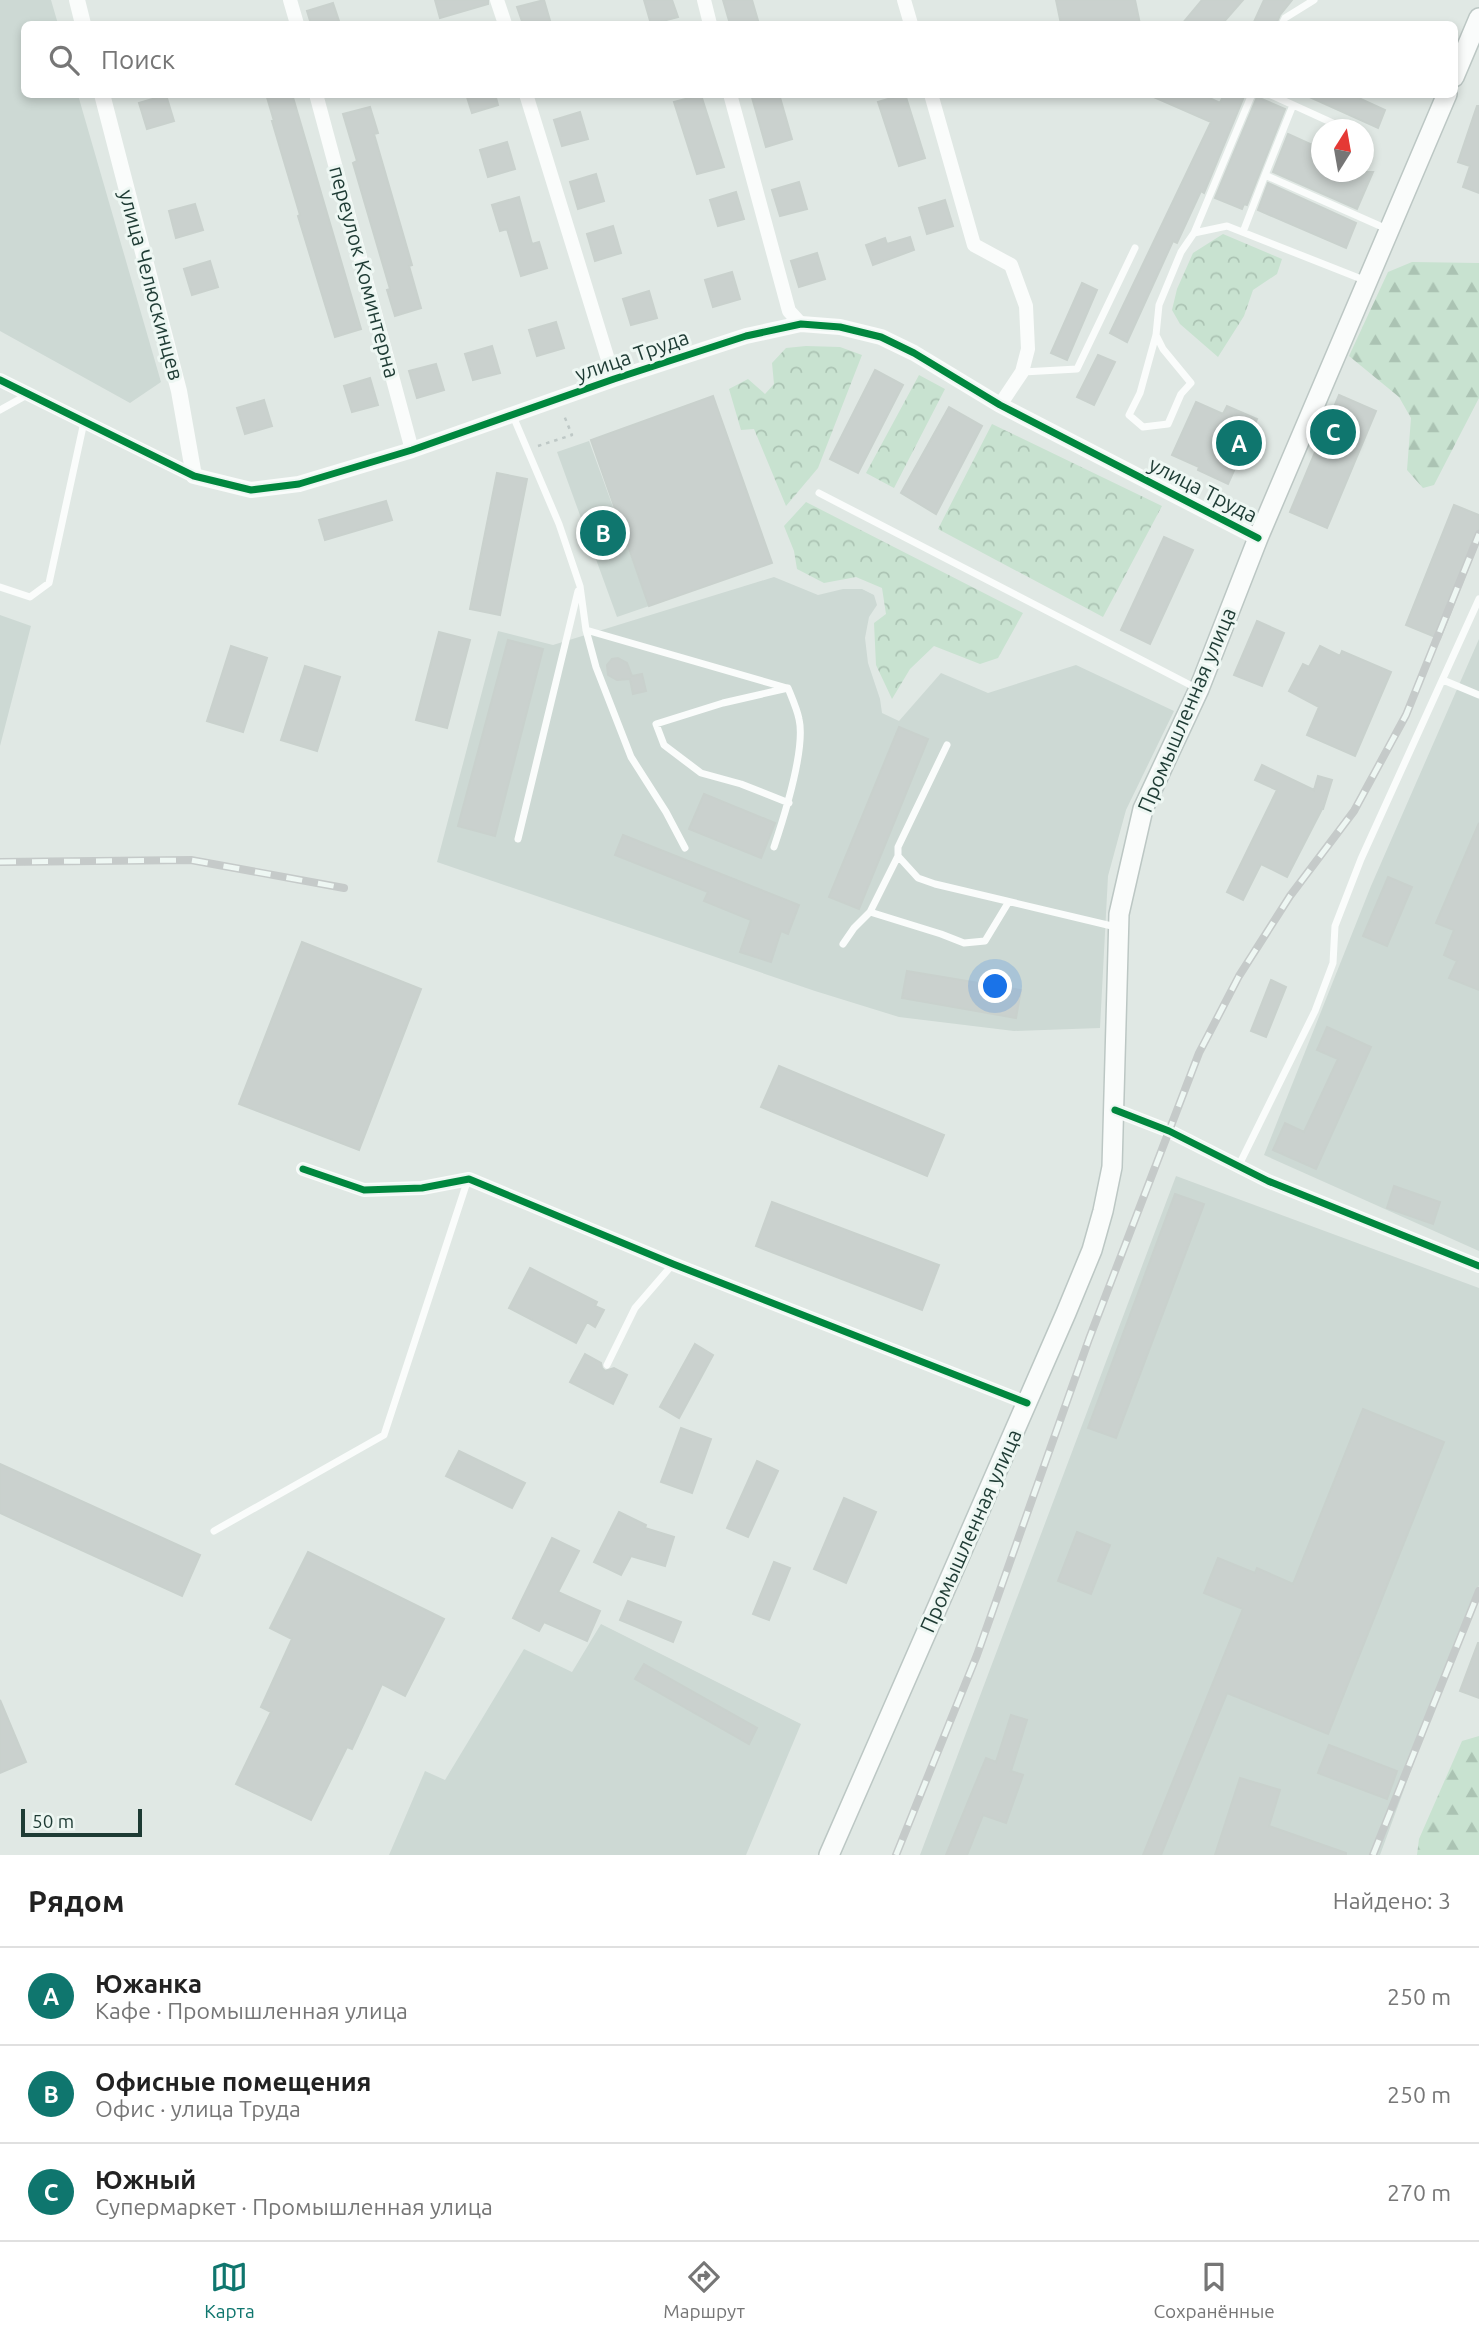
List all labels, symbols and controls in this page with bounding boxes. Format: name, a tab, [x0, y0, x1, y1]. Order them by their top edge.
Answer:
search box	[21, 21, 1458, 98]
icon: search	[45, 41, 83, 79]
text: Поиск	[101, 45, 175, 74]
north arrow	[1311, 119, 1374, 182]
street label: переулок Коминтерна	[325, 163, 405, 380]
street label: улица Челюскинцев	[115, 187, 189, 383]
street label: улица Труда	[572, 324, 692, 386]
pin: C	[1310, 406, 1356, 458]
pin: A	[1216, 417, 1262, 469]
street label: улица Труда	[1145, 451, 1262, 527]
pin: B	[580, 507, 626, 559]
street label: Промышленная улица	[1132, 604, 1240, 815]
your location	[978, 969, 1012, 1003]
street label: Промышленная улица	[914, 1425, 1026, 1636]
scale bar	[21, 1806, 142, 1838]
text: 50 m	[32, 1810, 74, 1832]
text: Рядом	[28, 1884, 124, 1918]
text: Найдено: 3	[1333, 1888, 1451, 1913]
text: Южанка	[95, 1969, 202, 1998]
text: A	[43, 1984, 59, 2009]
text: 250 m	[1387, 1984, 1451, 2009]
text: Кафе · Промышленная улица	[95, 1998, 408, 2023]
text: Офисные помещения	[95, 2067, 371, 2096]
text: B	[43, 2082, 59, 2107]
text: 250 m	[1387, 2082, 1451, 2107]
text: Офис · улица Труда	[95, 2096, 301, 2121]
text: Южный	[95, 2165, 196, 2194]
text: C	[44, 2180, 58, 2205]
text: 270 m	[1387, 2180, 1451, 2205]
text: Супермаркет · Промышленная улица	[95, 2194, 493, 2219]
tab: Карта	[204, 2258, 255, 2322]
tab: Маршрут	[663, 2258, 745, 2322]
tab: Сохранённые	[1153, 2258, 1275, 2322]

